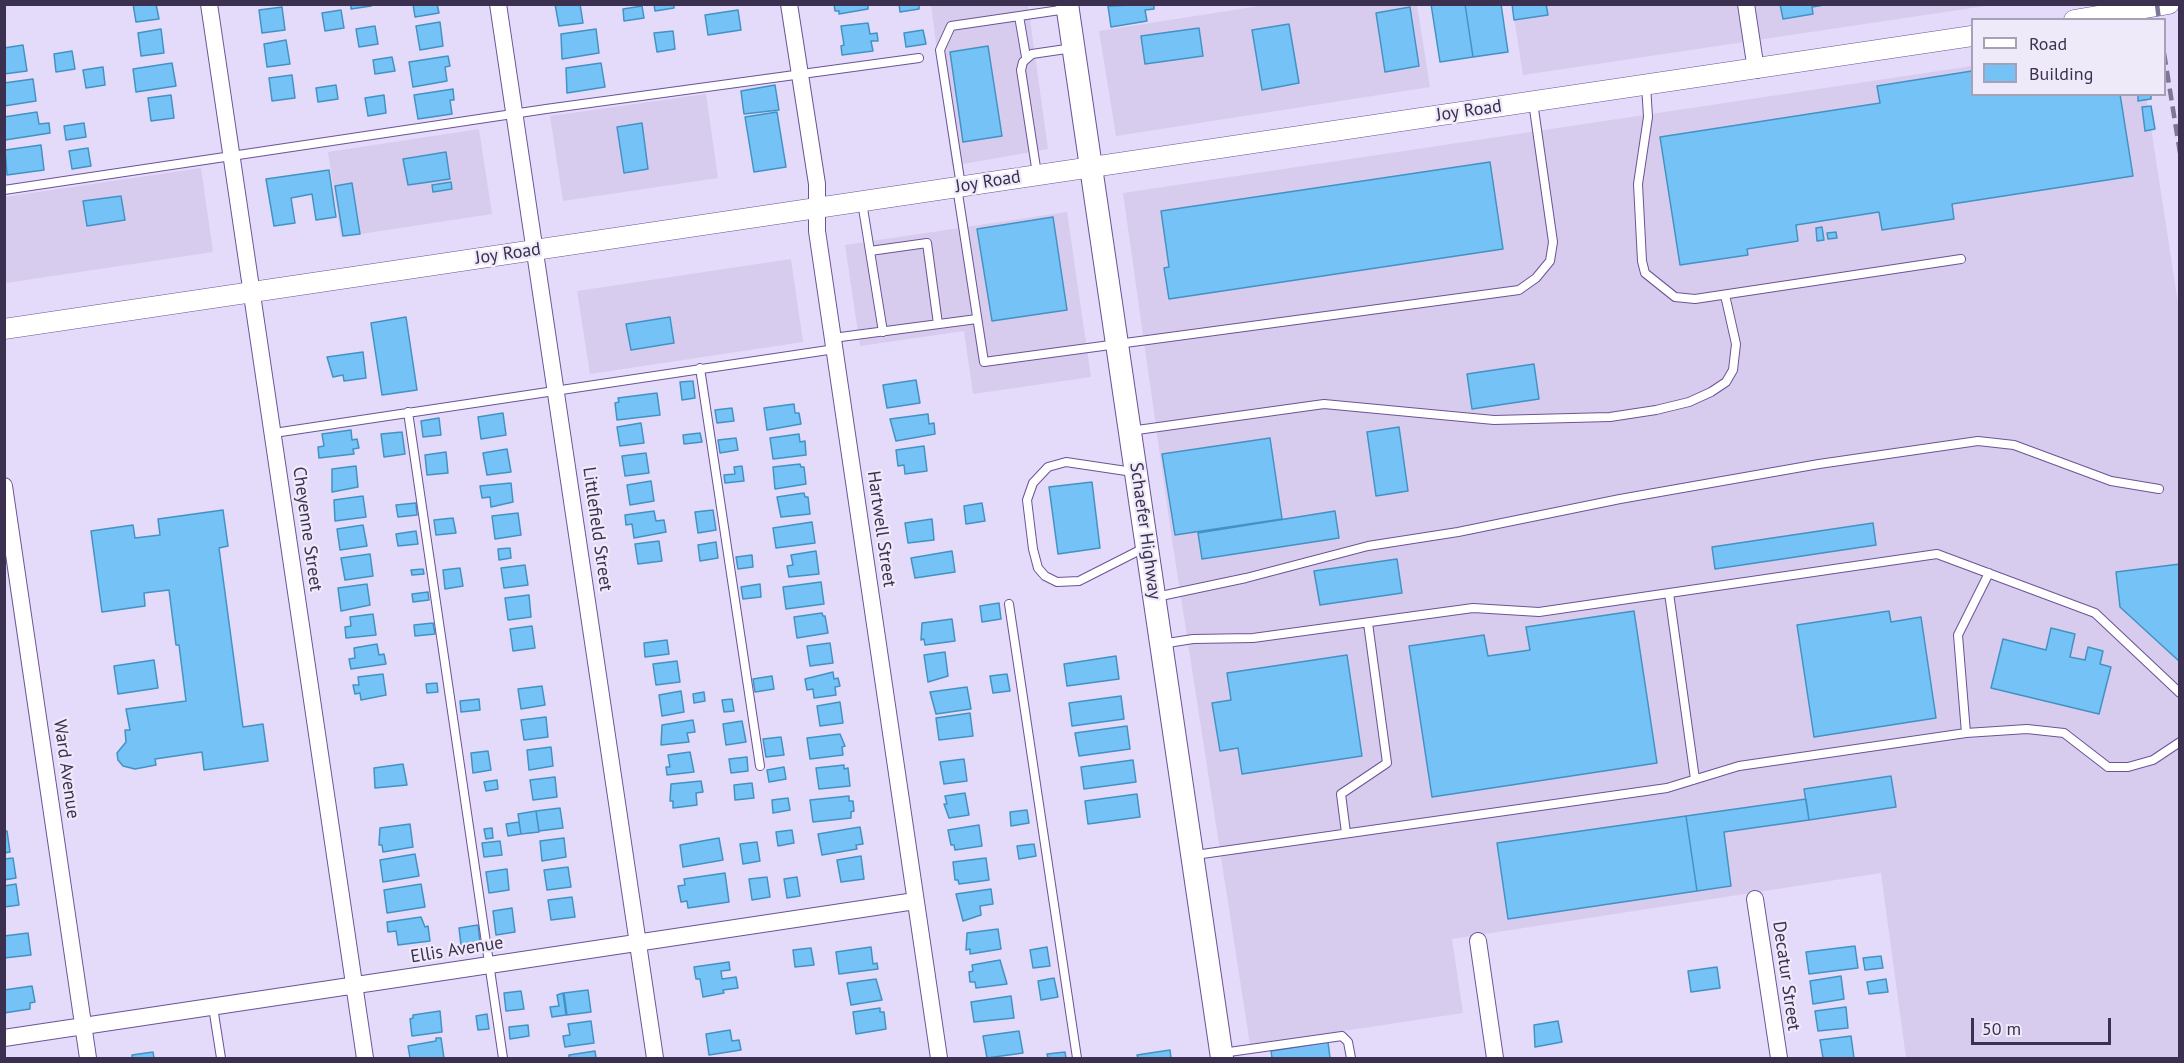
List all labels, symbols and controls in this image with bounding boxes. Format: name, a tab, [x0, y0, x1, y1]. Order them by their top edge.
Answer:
legend	[1971, 18, 2166, 96]
text: Road	[2029, 32, 2067, 55]
text: Building	[2029, 62, 2093, 85]
street label: Joy Road	[1435, 96, 1503, 126]
street label: Joy Road	[954, 166, 1022, 198]
street label: Joy Road	[474, 239, 542, 269]
street label: Schaefer Highway	[1125, 461, 1165, 601]
street label: Cheyenne Street	[288, 465, 326, 593]
street label: Littlefield Street	[578, 465, 616, 593]
street label: Hartwell Street	[862, 469, 900, 589]
street label: Ward Avenue	[48, 718, 84, 820]
street label: Decatur Street	[1768, 920, 1804, 1032]
street label: Ellis Avenue	[409, 932, 505, 968]
scale bar	[1974, 1006, 2114, 1044]
text: 50 m	[1982, 1017, 2021, 1040]

